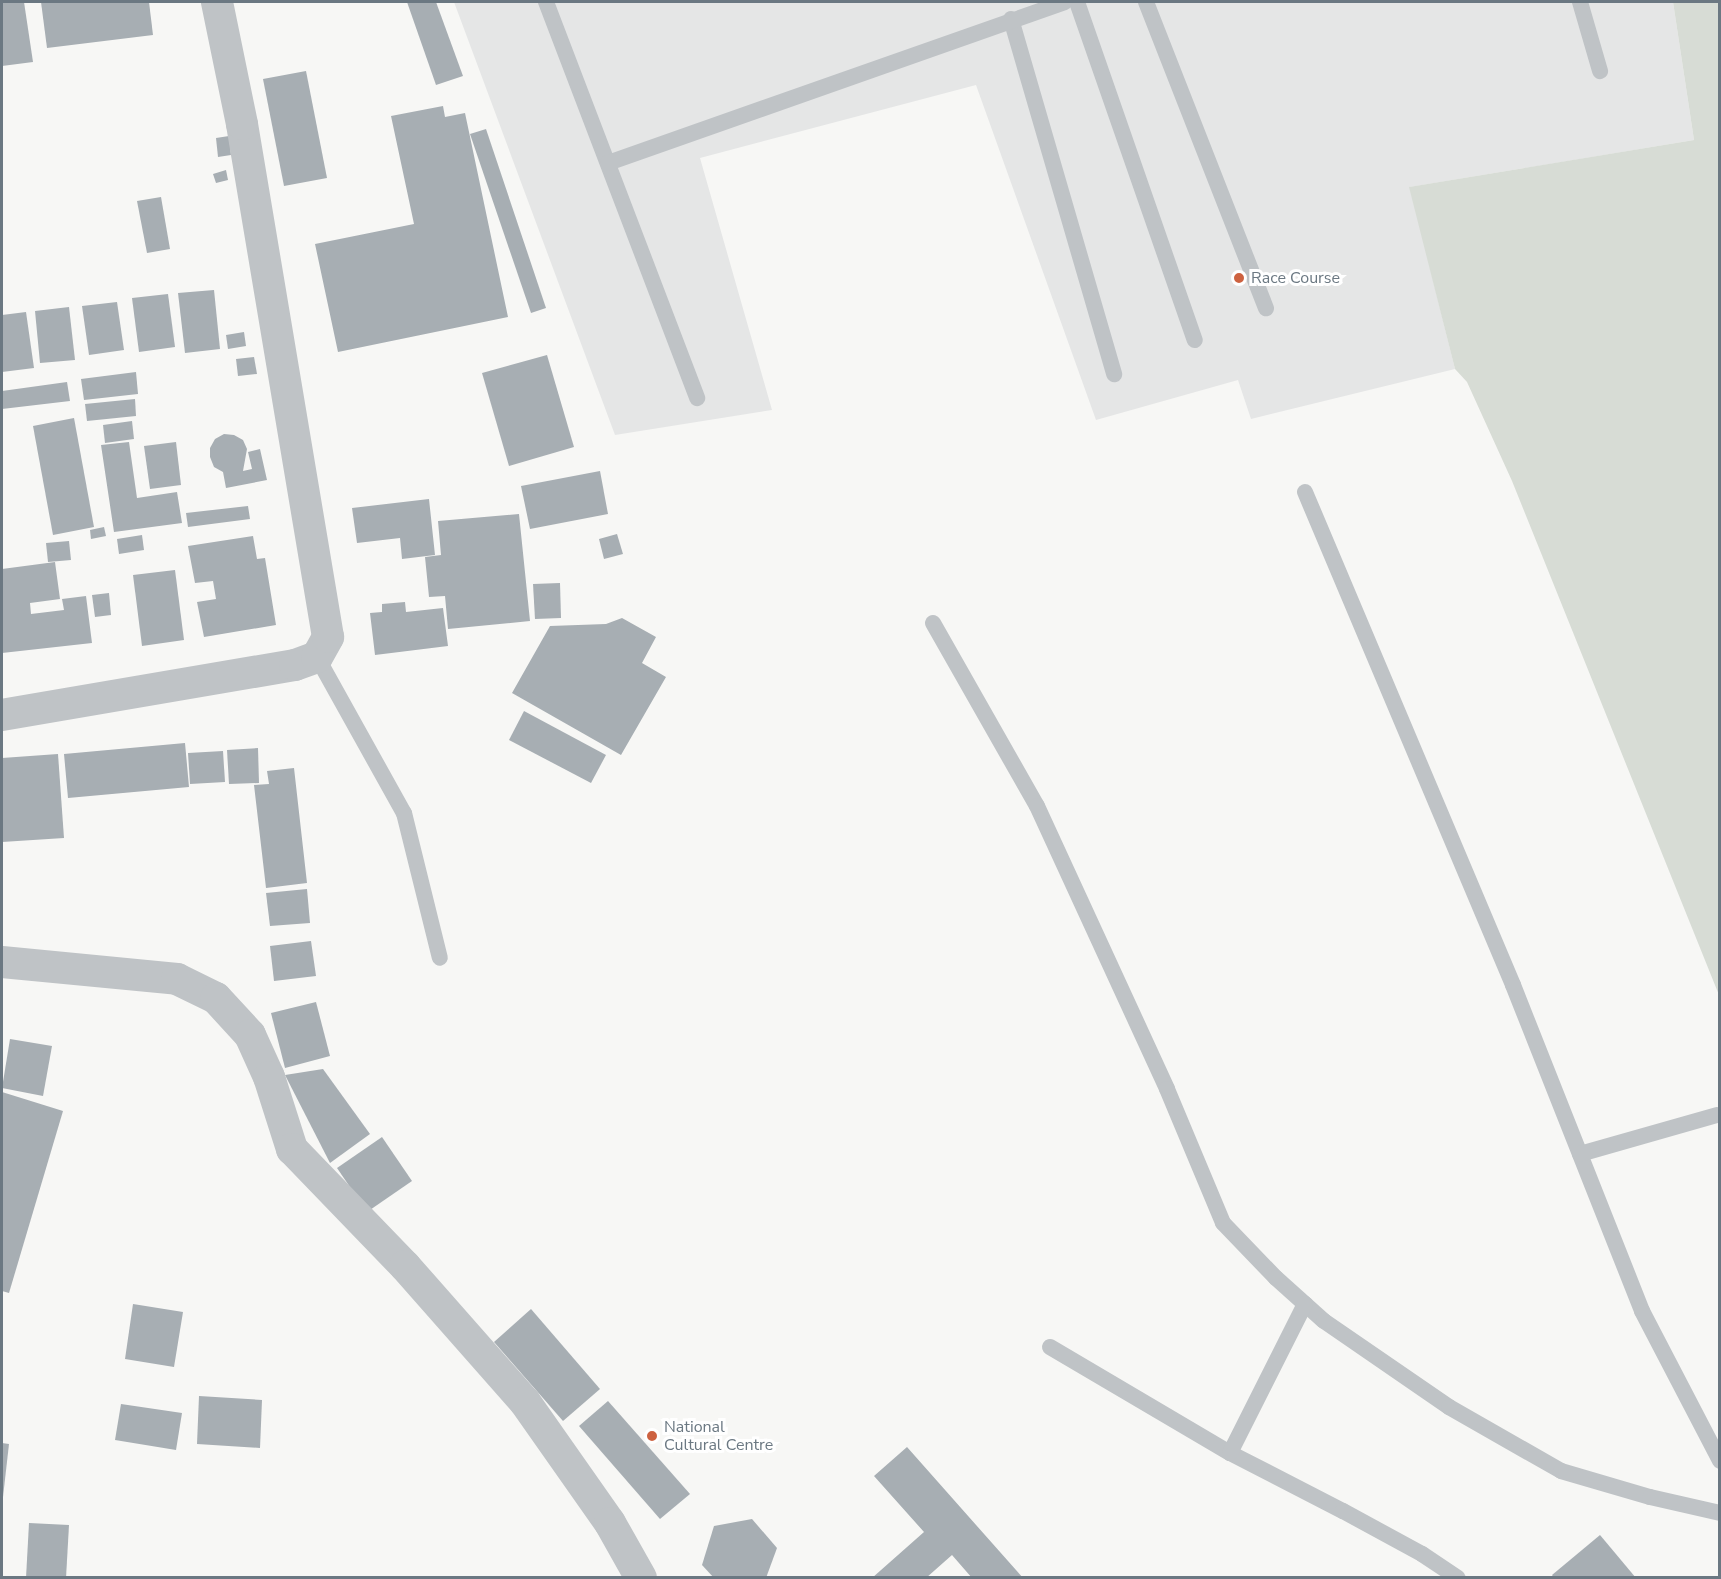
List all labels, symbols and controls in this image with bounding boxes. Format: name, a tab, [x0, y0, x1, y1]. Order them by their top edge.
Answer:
place label: Race Course	[1251, 268, 1340, 288]
marker: Race Course	[1232, 271, 1246, 285]
place label: National Cultural Centre	[664, 1417, 773, 1455]
marker: National Cultural Centre	[645, 1429, 659, 1443]

